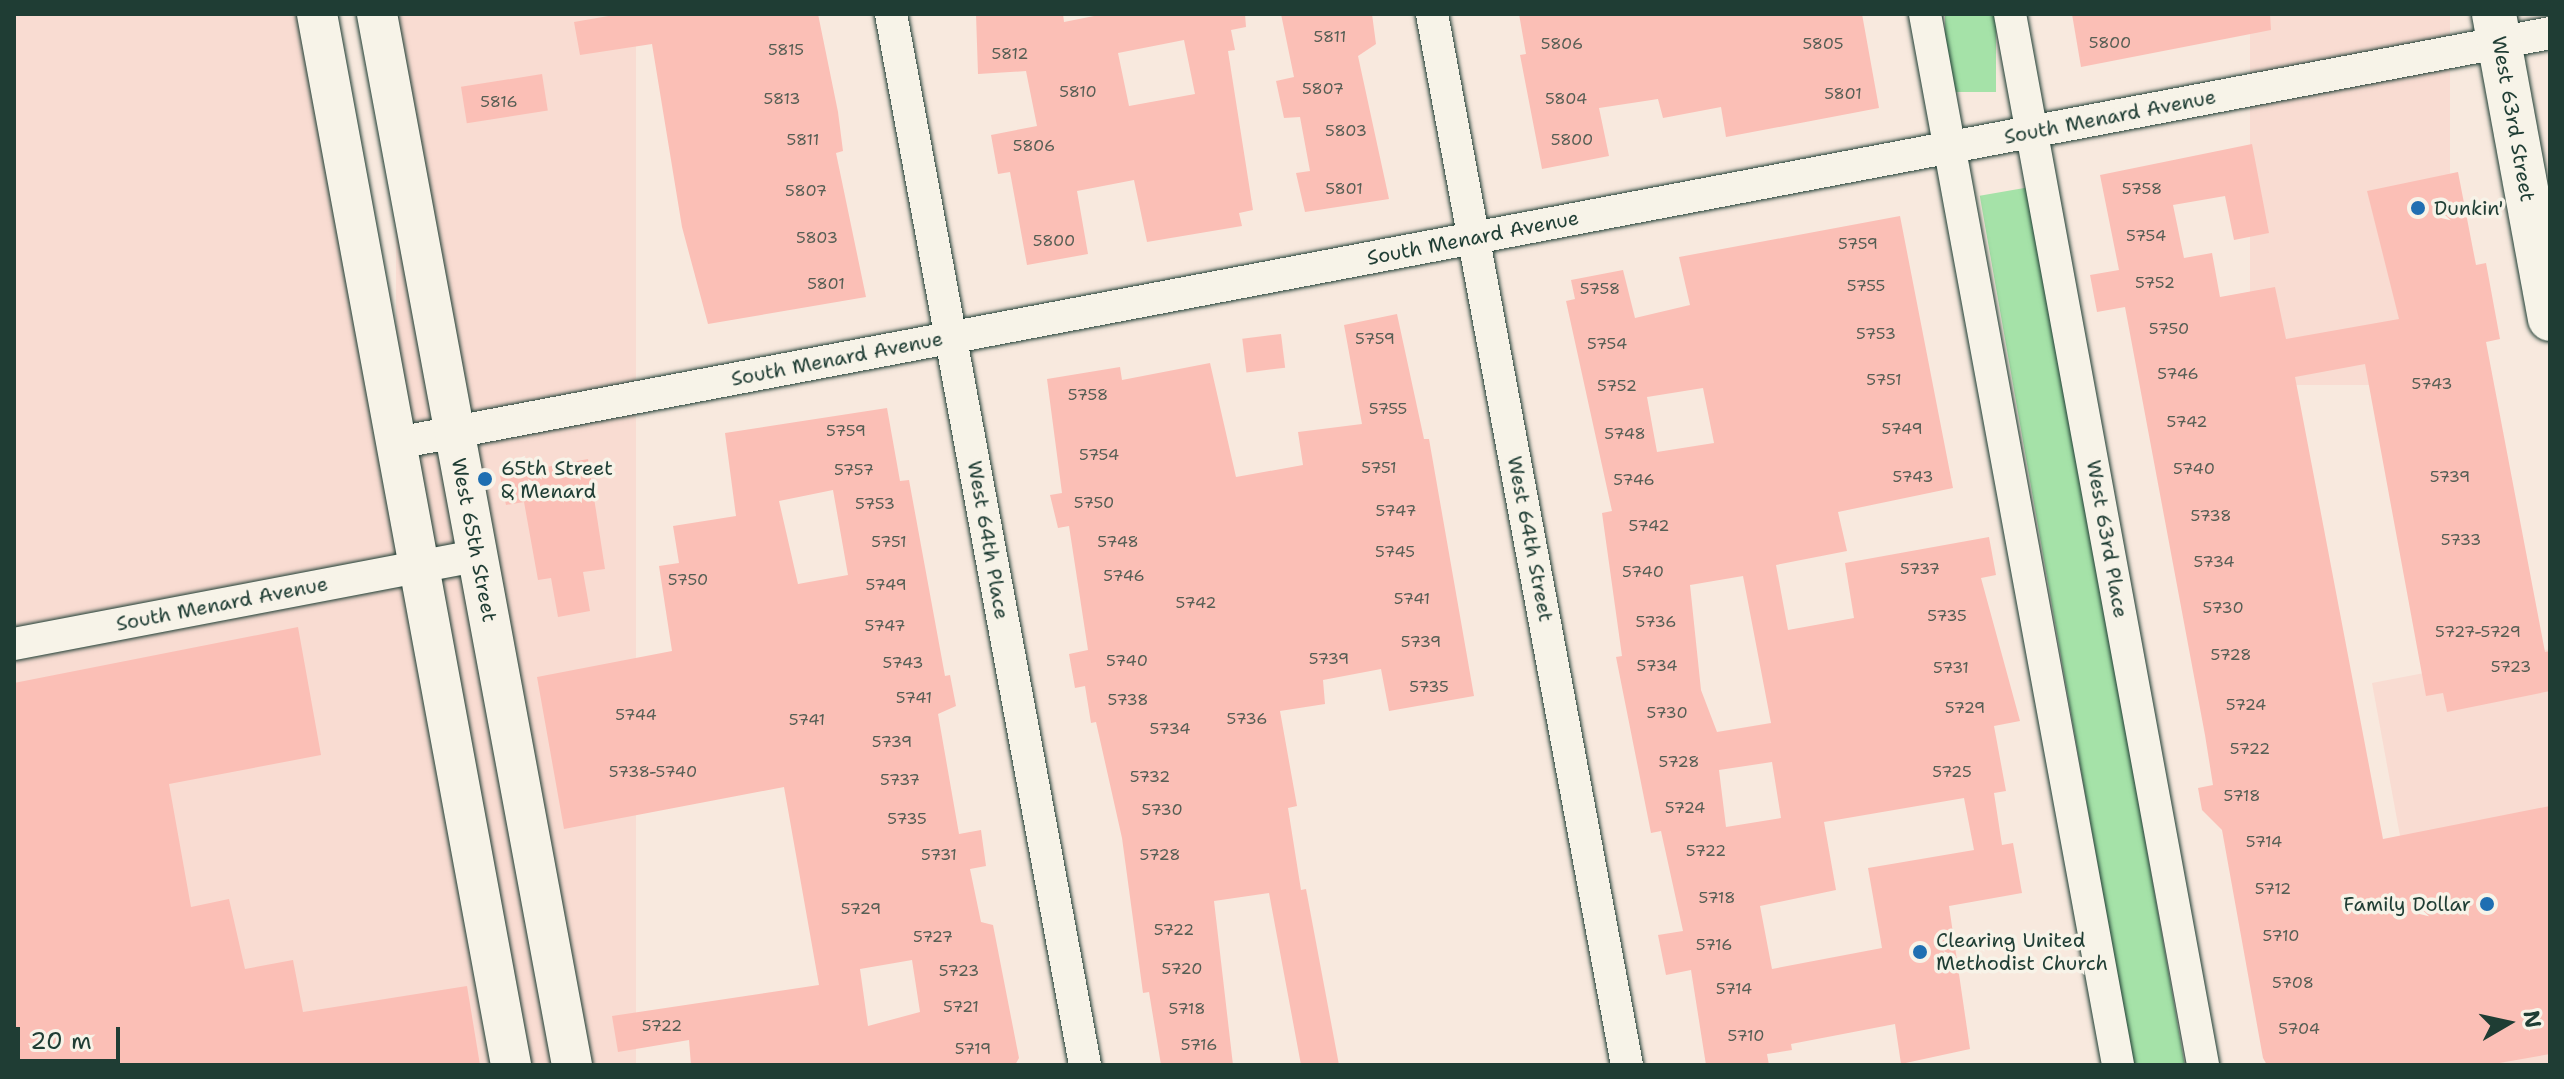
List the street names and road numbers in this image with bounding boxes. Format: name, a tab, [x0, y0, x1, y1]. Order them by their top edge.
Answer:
street label: West 63rd Street	[2487, 34, 2539, 204]
street label: South Menard Avenue	[2002, 85, 2218, 149]
street label: South Menard Avenue	[1365, 206, 1581, 270]
street label: South Menard Avenue	[729, 327, 945, 391]
street label: West 64th Street	[1502, 454, 1558, 624]
street label: West 65th Street	[446, 456, 502, 624]
street label: West 63rd Place	[2081, 458, 2133, 620]
street label: West 64th Place	[962, 459, 1014, 621]
street label: South Menard Avenue	[114, 572, 330, 636]

